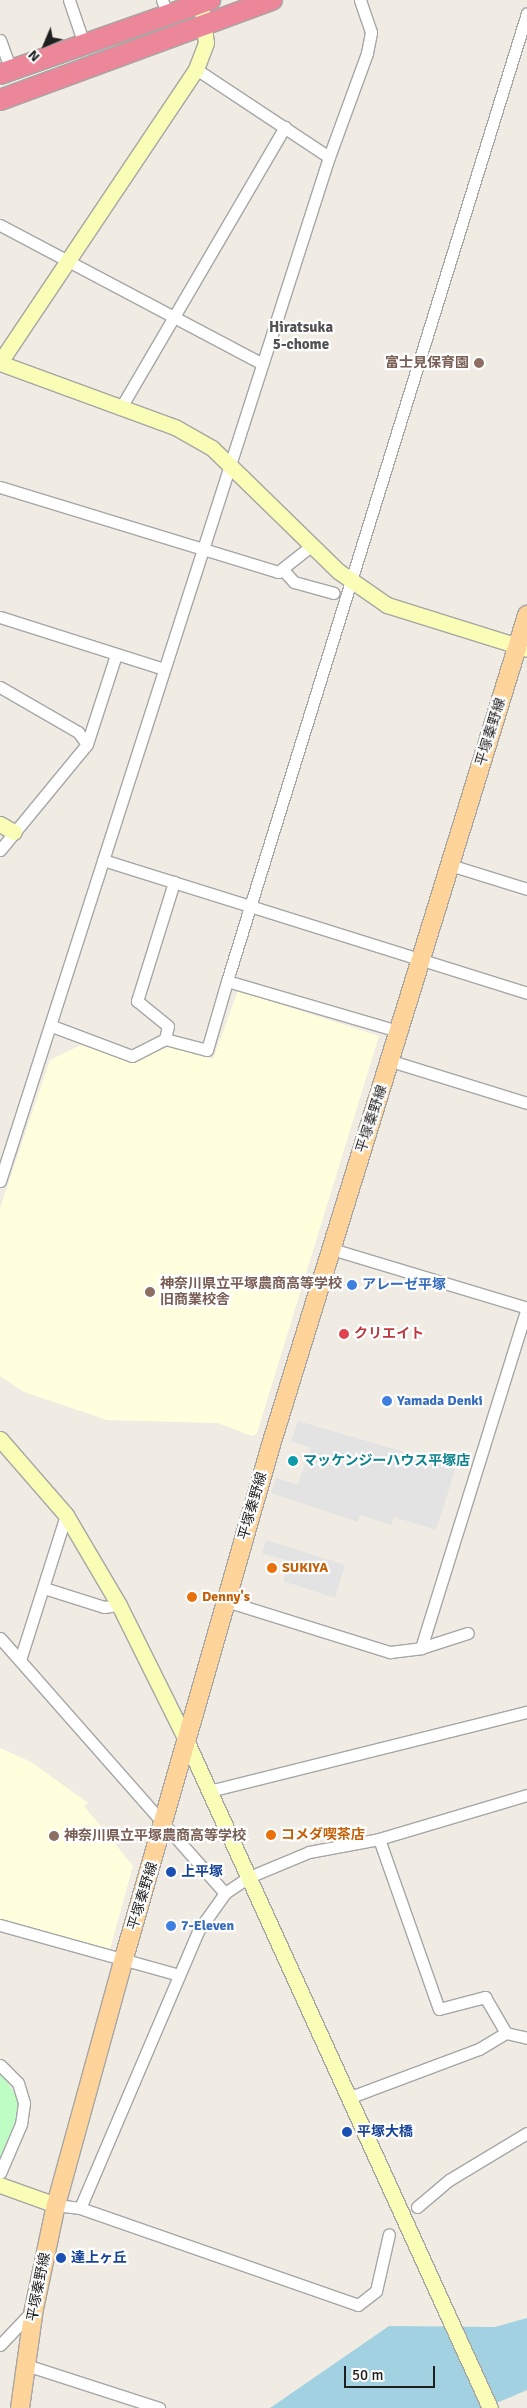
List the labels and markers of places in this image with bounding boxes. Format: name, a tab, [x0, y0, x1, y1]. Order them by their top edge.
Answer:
place label: 富士見保育園	[385, 355, 469, 371]
marker: 富士見保育園	[473, 357, 485, 369]
place label: 神奈川県立平塚農商高等学校 旧商業校舎	[160, 1276, 342, 1308]
place label: アレーゼ平塚	[362, 1277, 446, 1293]
marker: アレーゼ平塚	[346, 1279, 358, 1291]
marker: 神奈川県立平塚農商高等学校 旧商業校舎	[144, 1286, 156, 1298]
place label: クリエイト	[354, 1326, 424, 1342]
marker: クリエイト	[338, 1328, 350, 1340]
place label: Yamada Denki	[397, 1393, 483, 1409]
marker: Yamada Denki	[381, 1395, 393, 1407]
place label: マッケンジーハウス平塚店	[303, 1453, 471, 1469]
marker: マッケンジーハウス平塚店	[287, 1455, 299, 1467]
place label: SUKIYA	[282, 1560, 328, 1576]
marker: SUKIYA	[266, 1562, 278, 1574]
place label: Denny's	[202, 1589, 250, 1605]
marker: Denny's	[186, 1591, 198, 1603]
place label: コメダ喫茶店	[281, 1827, 365, 1843]
place label: 神奈川県立平塚農商高等学校	[64, 1828, 246, 1844]
marker: コメダ喫茶店	[265, 1829, 277, 1841]
marker: 神奈川県立平塚農商高等学校	[48, 1830, 60, 1842]
place label: 上平塚	[181, 1864, 223, 1880]
marker: 上平塚	[165, 1866, 177, 1878]
place label: 7-Eleven	[181, 1918, 234, 1934]
marker: 7-Eleven	[165, 1920, 177, 1932]
place label: 平塚大橋	[357, 2124, 413, 2140]
marker: 平塚大橋	[341, 2126, 353, 2138]
place label: 達上ヶ丘	[71, 2250, 127, 2266]
marker: 達上ヶ丘	[55, 2252, 67, 2264]

